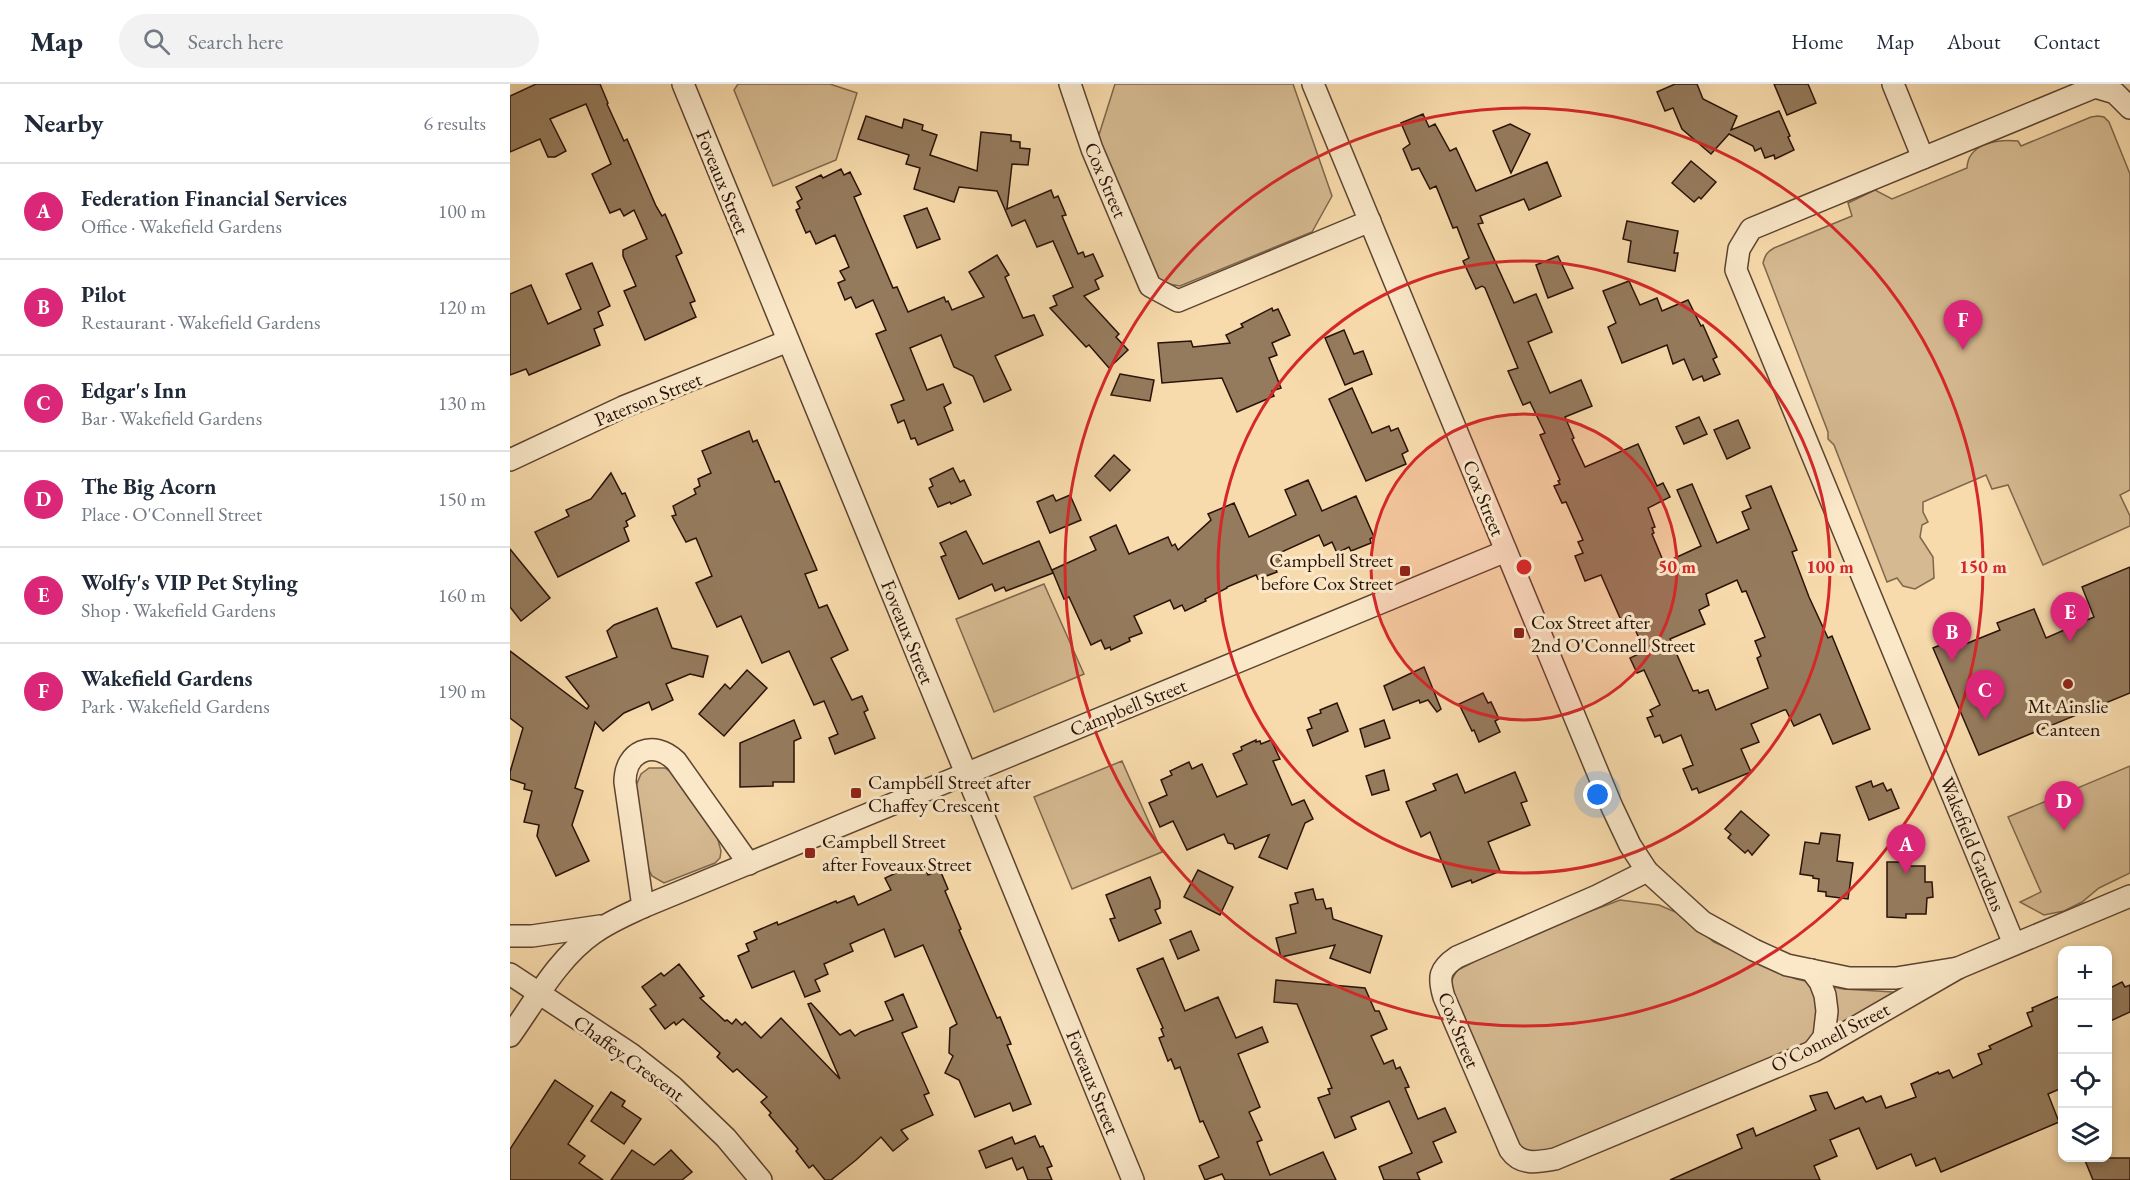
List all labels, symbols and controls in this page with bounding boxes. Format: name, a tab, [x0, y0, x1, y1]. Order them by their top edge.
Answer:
search box	[119, 14, 539, 68]
text: Map	[30, 23, 83, 59]
icon: search	[140, 25, 173, 58]
text: Search here	[188, 27, 283, 56]
text: Home	[1791, 28, 1843, 55]
text: Map	[1876, 28, 1914, 55]
text: About	[1947, 28, 2000, 55]
text: Contact	[2033, 28, 2100, 55]
text: Nearby	[24, 106, 104, 140]
text: 6 results	[423, 110, 486, 136]
street label: Foveaux Street	[690, 126, 756, 239]
street label: Cox Street	[1078, 138, 1134, 223]
text: Federation Financial Services	[81, 184, 347, 213]
text: A	[36, 198, 51, 224]
text: 100 m	[438, 198, 486, 224]
text: Office · Wakefield Gardens	[81, 213, 282, 239]
text: Pilot	[81, 280, 126, 309]
text: B	[37, 294, 50, 320]
text: 120 m	[438, 294, 486, 320]
pin: F	[1944, 300, 1982, 350]
text: Restaurant · Wakefield Gardens	[81, 309, 321, 335]
street label: Paterson Street	[590, 365, 706, 432]
text: Edgar's Inn	[81, 376, 187, 405]
text: C	[36, 390, 51, 416]
text: 130 m	[438, 390, 486, 416]
text: Bar · Wakefield Gardens	[81, 405, 262, 431]
street label: Cox Street	[1457, 456, 1511, 541]
text: The Big Acorn	[81, 472, 217, 501]
text: D	[36, 486, 51, 512]
text: 150 m	[438, 486, 486, 512]
text: Place · O'Connell Street	[81, 501, 262, 527]
place label: Campbell Street before Cox Street	[1261, 547, 1394, 596]
text: 50 m	[1658, 555, 1696, 578]
text: 100 m	[1806, 555, 1854, 578]
text: 150 m	[1959, 555, 2007, 578]
centre of rings	[1514, 557, 1534, 577]
marker: Campbell Street before Cox Street	[1398, 564, 1412, 578]
text: Wolfy's VIP Pet Styling	[81, 568, 298, 597]
street label: Foveaux Street	[875, 576, 941, 689]
text: E	[38, 582, 49, 608]
text: 160 m	[438, 582, 486, 608]
pin: E	[2050, 592, 2090, 642]
text: Shop · Wakefield Gardens	[81, 597, 276, 623]
place label: Cox Street after 2nd O'Connell Street	[1531, 609, 1696, 658]
pin: B	[1932, 612, 1972, 662]
marker: Cox Street after 2nd O'Connell Street	[1512, 626, 1526, 640]
text: Wakefield Gardens	[81, 664, 253, 693]
pin: C	[1966, 670, 2004, 720]
street label: Campbell Street	[1066, 671, 1191, 742]
marker: Mt Ainslie Canteen	[2061, 677, 2075, 691]
text: F	[38, 678, 49, 704]
text: 190 m	[438, 678, 486, 704]
text: Park · Wakefield Gardens	[81, 693, 270, 719]
place label: Mt Ainslie Canteen	[2028, 693, 2109, 742]
place label: Campbell Street after Chaffey Crescent	[868, 769, 1031, 818]
street label: Wakefield Gardens	[1934, 773, 2012, 915]
your location	[1583, 780, 1612, 809]
pin: D	[2044, 782, 2084, 831]
marker: Campbell Street after Chaffey Crescent	[849, 786, 863, 800]
pin: A	[1886, 824, 1926, 874]
place label: Campbell Street after Foveaux Street	[822, 828, 972, 877]
marker: Campbell Street after Foveaux Street	[803, 846, 817, 860]
map controls	[2058, 946, 2112, 1162]
button: +	[2058, 946, 2112, 1000]
street label: Cox Street	[1432, 988, 1486, 1073]
street label: O'Connell Street	[1766, 996, 1894, 1078]
button: −	[2058, 1000, 2112, 1054]
street label: Chaffey Crescent	[568, 1009, 690, 1108]
street label: Foveaux Street	[1060, 1026, 1126, 1139]
button: locate	[2058, 1054, 2112, 1108]
button: layers	[2058, 1108, 2112, 1162]

